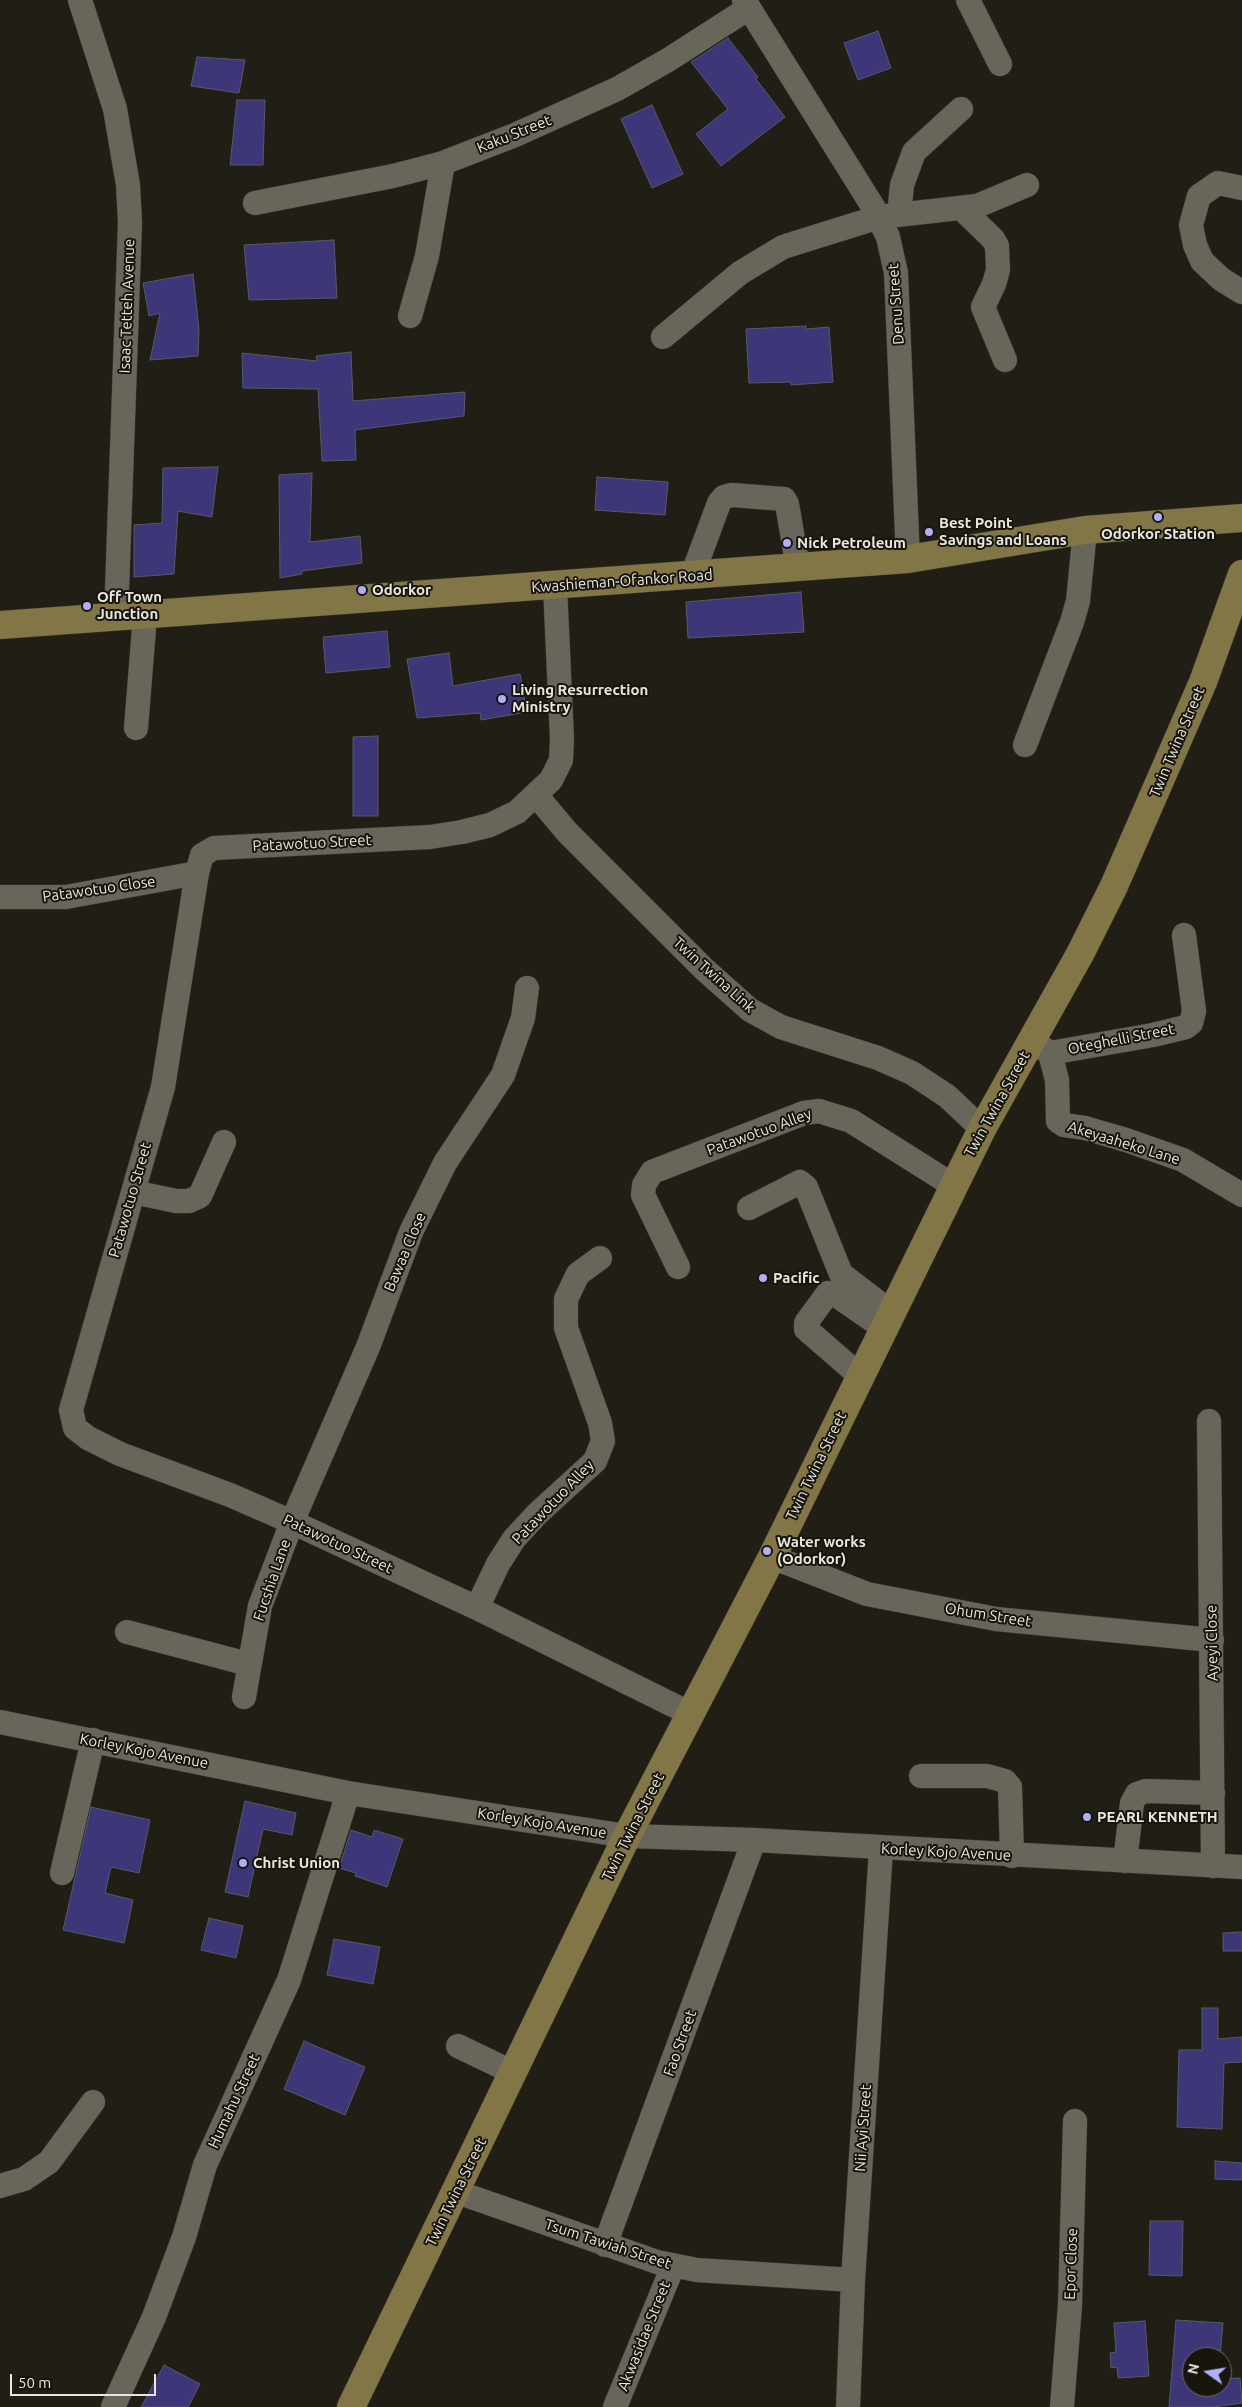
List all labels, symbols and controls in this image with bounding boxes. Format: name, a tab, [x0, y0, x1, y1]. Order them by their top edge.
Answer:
street label: Kaku Street	[474, 111, 554, 157]
street label: Isaac Tetteh Avenue	[116, 238, 138, 374]
street label: Denu Street	[884, 263, 908, 345]
marker: Odorkor Station	[1152, 511, 1164, 523]
place label: Best Point Savings and Loans	[939, 514, 1067, 549]
place label: Odorkor Station	[1101, 525, 1215, 543]
marker: Best Point Savings and Loans	[923, 526, 935, 538]
place label: Nick Petroleum	[797, 534, 906, 552]
marker: Nick Petroleum	[781, 537, 793, 549]
street label: Kwashieman-Ofankor Road	[531, 566, 713, 596]
place label: Odorkor	[372, 581, 431, 599]
marker: Odorkor	[356, 584, 368, 596]
place label: Off Town Junction	[97, 588, 162, 623]
marker: Off Town Junction	[81, 600, 93, 612]
place label: Living Resurrection Ministry	[512, 681, 648, 716]
street label: Twin Twina Street	[1146, 684, 1208, 800]
marker: Living Resurrection Ministry	[496, 693, 508, 705]
street label: Patawotuo Street	[252, 831, 372, 855]
street label: Patawotuo Close	[41, 872, 157, 906]
street label: Twin Twina Link	[669, 933, 759, 1017]
street label: Oteghelli Street	[1066, 1020, 1176, 1058]
street label: Twin Twina Street	[960, 1048, 1034, 1160]
street label: Patawotuo Alley	[704, 1105, 814, 1159]
street label: Akeyaaheko Lane	[1066, 1117, 1182, 1169]
street label: Patawotuo Street	[105, 1140, 155, 1260]
street label: Bawaa Close	[380, 1210, 430, 1294]
place label: Pacific	[773, 1269, 820, 1287]
marker: Pacific	[757, 1272, 769, 1284]
street label: Twin Twina Street	[782, 1409, 850, 1523]
street label: Patawotuo Alley	[508, 1456, 598, 1548]
street label: Patawotuo Street	[280, 1511, 396, 1577]
place label: Water works (Odorkor)	[777, 1533, 866, 1568]
street label: Fucshia Lane	[250, 1537, 294, 1623]
marker: Water works (Odorkor)	[761, 1545, 773, 1557]
street label: Ohum Street	[944, 1599, 1032, 1631]
street label: Ayeyi Close	[1202, 1605, 1222, 1681]
street label: Korley Kojo Avenue	[78, 1730, 210, 1772]
street label: Twin Twina Street	[598, 1770, 668, 1884]
street label: Korley Kojo Avenue	[476, 1804, 608, 1842]
place label: PEARL KENNETH	[1097, 1808, 1218, 1826]
marker: PEARL KENNETH	[1081, 1811, 1093, 1823]
street label: Korley Kojo Avenue	[880, 1840, 1012, 1864]
place label: Christ Union	[253, 1854, 340, 1872]
marker: Christ Union	[237, 1857, 249, 1869]
street label: Fao Street	[660, 2007, 700, 2079]
street label: Humahu Street	[204, 2051, 264, 2151]
street label: Nii Ayi Street	[851, 2084, 875, 2172]
street label: Twin Twina Street	[422, 2135, 490, 2249]
street label: Tsum Tawiah Street	[543, 2215, 673, 2273]
street label: Epor Close	[1061, 2228, 1081, 2300]
street label: Akwasidae Street	[614, 2278, 674, 2394]
north arrow	[1182, 2347, 1232, 2397]
text: N	[1184, 2362, 1202, 2376]
scale bar	[12, 2364, 159, 2396]
text: 50 m	[18, 2374, 51, 2391]

